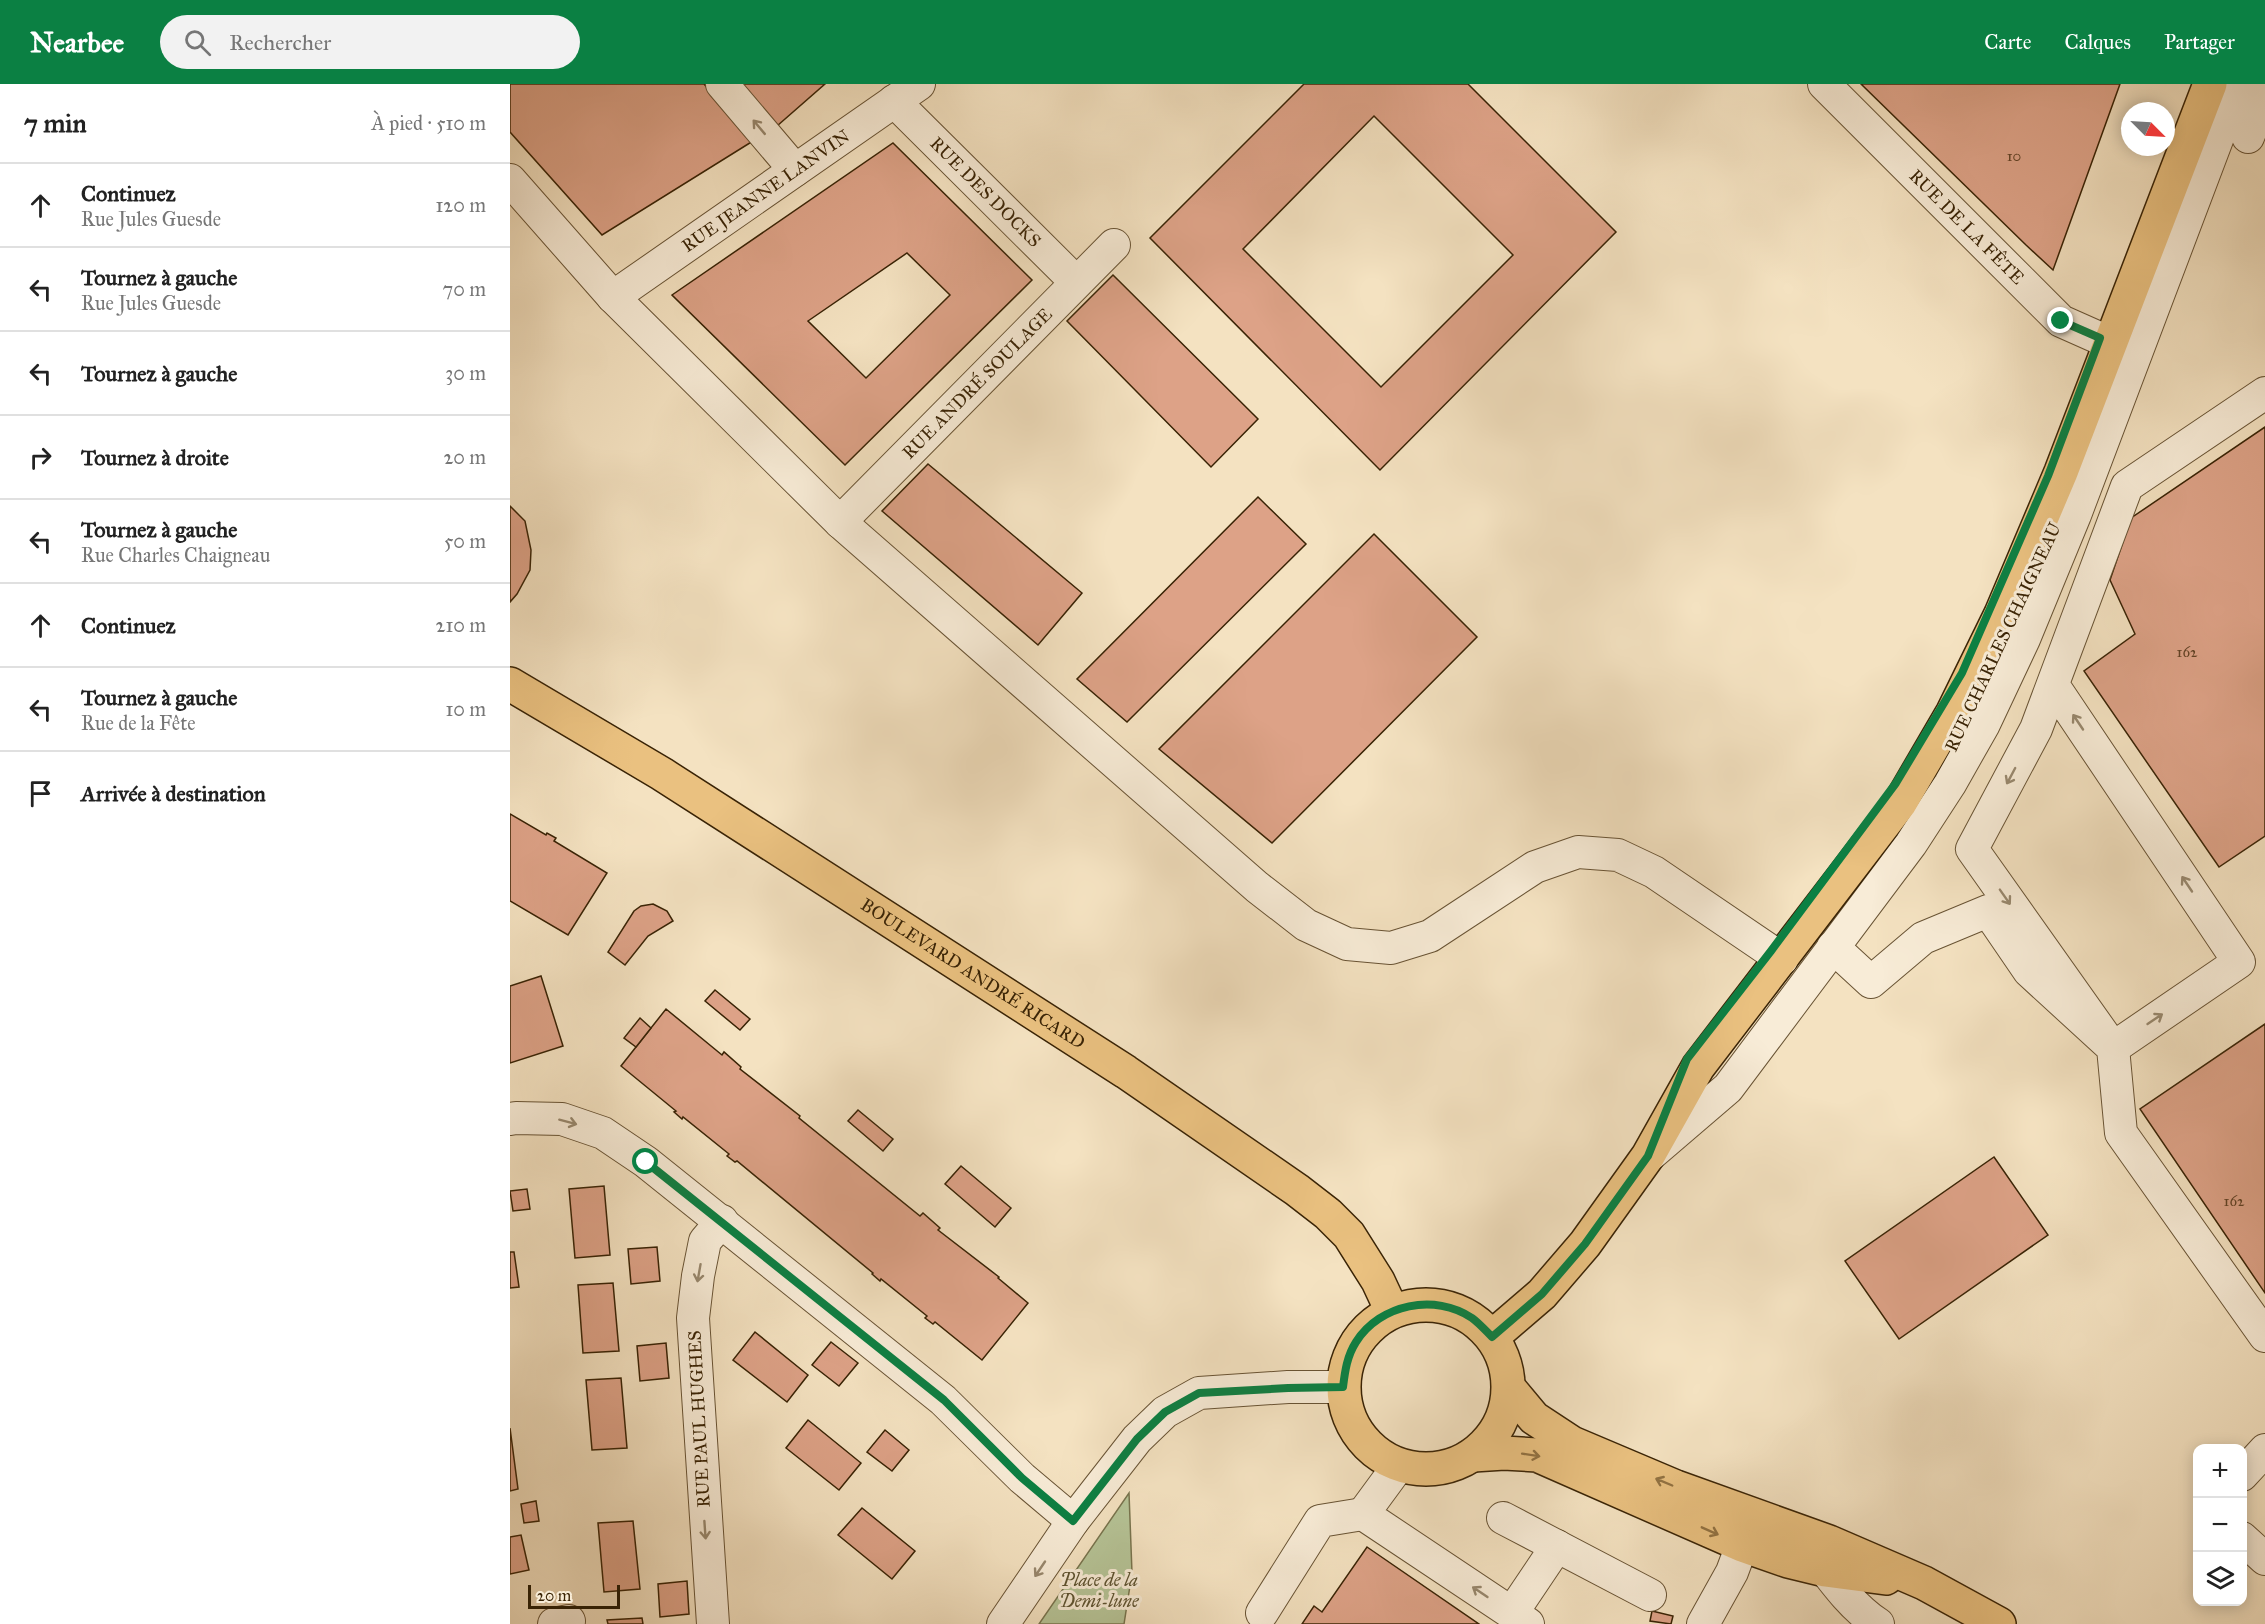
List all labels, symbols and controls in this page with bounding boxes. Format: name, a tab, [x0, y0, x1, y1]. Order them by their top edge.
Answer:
search box	[160, 15, 580, 69]
text: Nearbee	[30, 25, 124, 60]
icon: search	[181, 26, 214, 59]
text: Rechercher	[229, 29, 331, 56]
text: Carte	[1984, 29, 2031, 55]
text: Calques	[2064, 29, 2131, 55]
text: Partager	[2164, 29, 2235, 55]
north arrow	[2121, 102, 2175, 156]
text: 7 min	[24, 107, 87, 139]
text: À pied · 510 m	[372, 111, 486, 135]
one-way arrow	[752, 119, 765, 135]
street label: RUE JEANNE LANVIN	[678, 125, 854, 257]
street label: RUE DES DOCKS	[925, 132, 1046, 252]
house number: 10	[2007, 147, 2021, 165]
street label: RUE DE LA FÊTE	[1905, 165, 2029, 289]
text: Continuez	[81, 180, 176, 207]
icon: ahead	[24, 189, 57, 222]
text: 120 m	[435, 193, 486, 217]
text: Rue Jules Guesde	[81, 207, 221, 231]
text: Tournez à gauche	[81, 264, 237, 291]
icon: left	[24, 273, 57, 306]
text: 70 m	[443, 277, 486, 301]
text: Rue Jules Guesde	[81, 291, 221, 315]
street label: RUE ANDRÉ SOULAGE	[898, 303, 1057, 463]
route end	[2047, 307, 2073, 333]
icon: left	[24, 357, 57, 390]
text: Tournez à gauche	[81, 360, 237, 387]
text: 30 m	[445, 361, 486, 385]
icon: right	[24, 441, 57, 474]
text: Tournez à droite	[81, 444, 229, 471]
text: 20 m	[443, 445, 486, 469]
text: Tournez à gauche	[81, 516, 237, 543]
street label: RUE CHARLES CHAIGNEAU	[1940, 518, 2066, 755]
icon: left	[24, 525, 57, 558]
text: 50 m	[444, 529, 486, 553]
text: Rue Charles Chaigneau	[81, 543, 270, 567]
icon: ahead	[24, 609, 57, 642]
text: Continuez	[81, 612, 176, 639]
text: 210 m	[436, 613, 486, 637]
house number: 162	[2177, 643, 2198, 661]
text: Tournez à gauche	[81, 684, 237, 711]
icon: left	[24, 693, 57, 726]
text: 10 m	[445, 697, 486, 721]
text: Rue de la Fête	[81, 711, 196, 735]
one-way arrow	[2072, 714, 2084, 731]
one-way arrow	[2005, 767, 2017, 784]
icon: arrive	[24, 777, 57, 810]
text: Arrivée à destination	[81, 780, 266, 807]
one-way arrow	[2180, 876, 2192, 893]
one-way arrow	[1999, 888, 2011, 904]
street label: BOULEVARD ANDRÉ RICARD	[856, 893, 1089, 1054]
one-way arrow	[2147, 1013, 2163, 1025]
one-way arrow	[558, 1116, 577, 1128]
route start	[632, 1148, 658, 1174]
house number: 162	[2224, 1192, 2245, 1210]
one-way arrow	[693, 1263, 704, 1282]
street label: RUE PAUL HUGHES	[683, 1330, 715, 1508]
map controls	[2193, 1444, 2247, 1606]
button: +	[2193, 1444, 2247, 1498]
one-way arrow	[1520, 1450, 1540, 1461]
one-way arrow	[1655, 1476, 1674, 1487]
button: −	[2193, 1498, 2247, 1552]
one-way arrow	[700, 1520, 711, 1540]
one-way arrow	[1700, 1526, 1719, 1537]
button: layers	[2193, 1552, 2247, 1606]
one-way arrow	[1034, 1560, 1046, 1577]
park label: Place de la Demi-lune	[1059, 1569, 1140, 1612]
scale bar	[528, 1582, 620, 1610]
one-way arrow	[1471, 1585, 1488, 1598]
text: 20 m	[537, 1586, 571, 1605]

